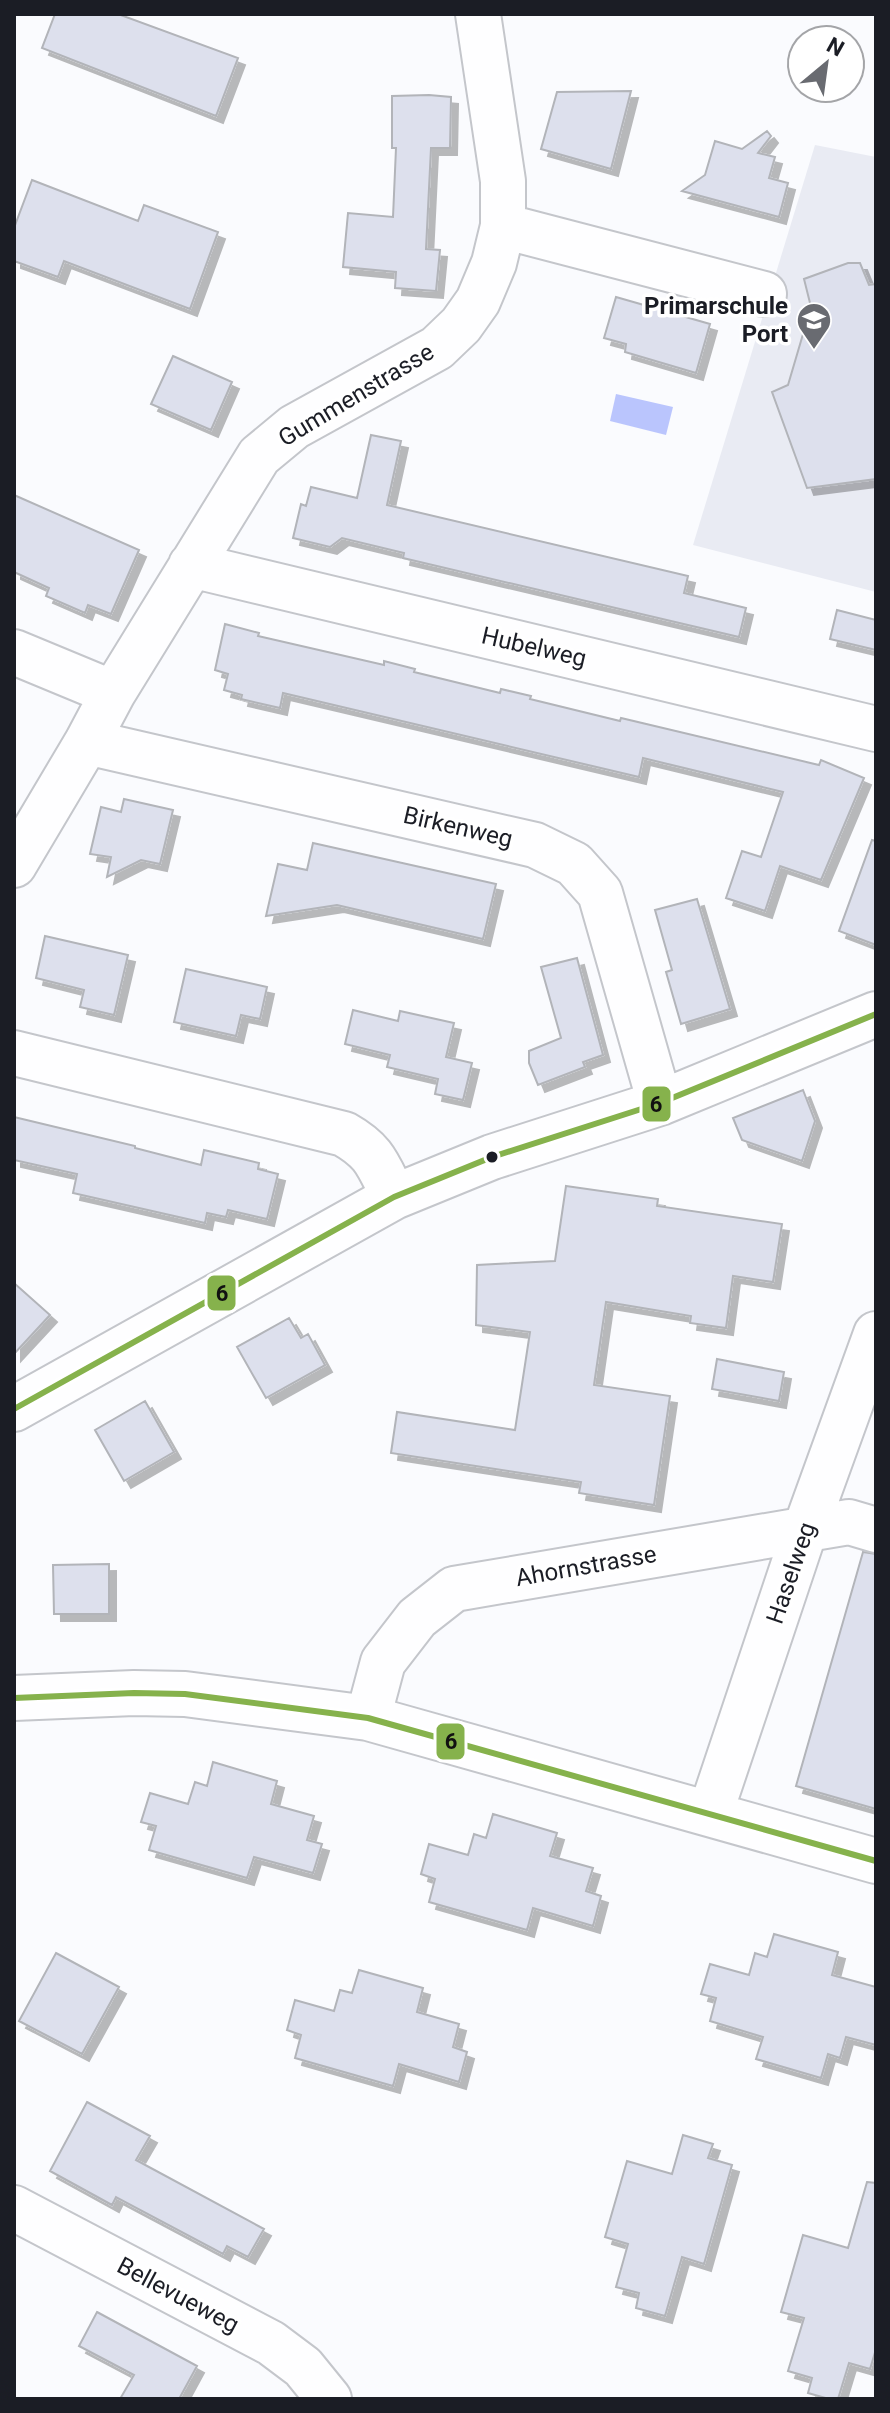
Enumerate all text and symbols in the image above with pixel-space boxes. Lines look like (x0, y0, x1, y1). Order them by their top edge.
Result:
north arrow (786, 24, 866, 104)
text: N (823, 32, 848, 62)
place label: Primarschule Port (644, 292, 788, 348)
school or university icon: Primarschule Port (795, 301, 833, 351)
street label: Gummenstrasse (273, 338, 439, 452)
street label: Hubelweg (479, 621, 589, 673)
street label: Birkenweg (401, 801, 515, 853)
line badge: 6 (641, 1085, 672, 1123)
text: 6 (650, 1092, 662, 1117)
unlabelled marker (484, 1149, 500, 1165)
line badge: 6 (206, 1274, 237, 1312)
text: 6 (216, 1281, 228, 1306)
street label: Haselweg (761, 1519, 821, 1627)
street label: Ahornstrasse (513, 1540, 659, 1592)
line badge: 6 (435, 1722, 466, 1761)
text: 6 (445, 1729, 457, 1754)
street label: Bellevueweg (112, 2251, 244, 2339)

